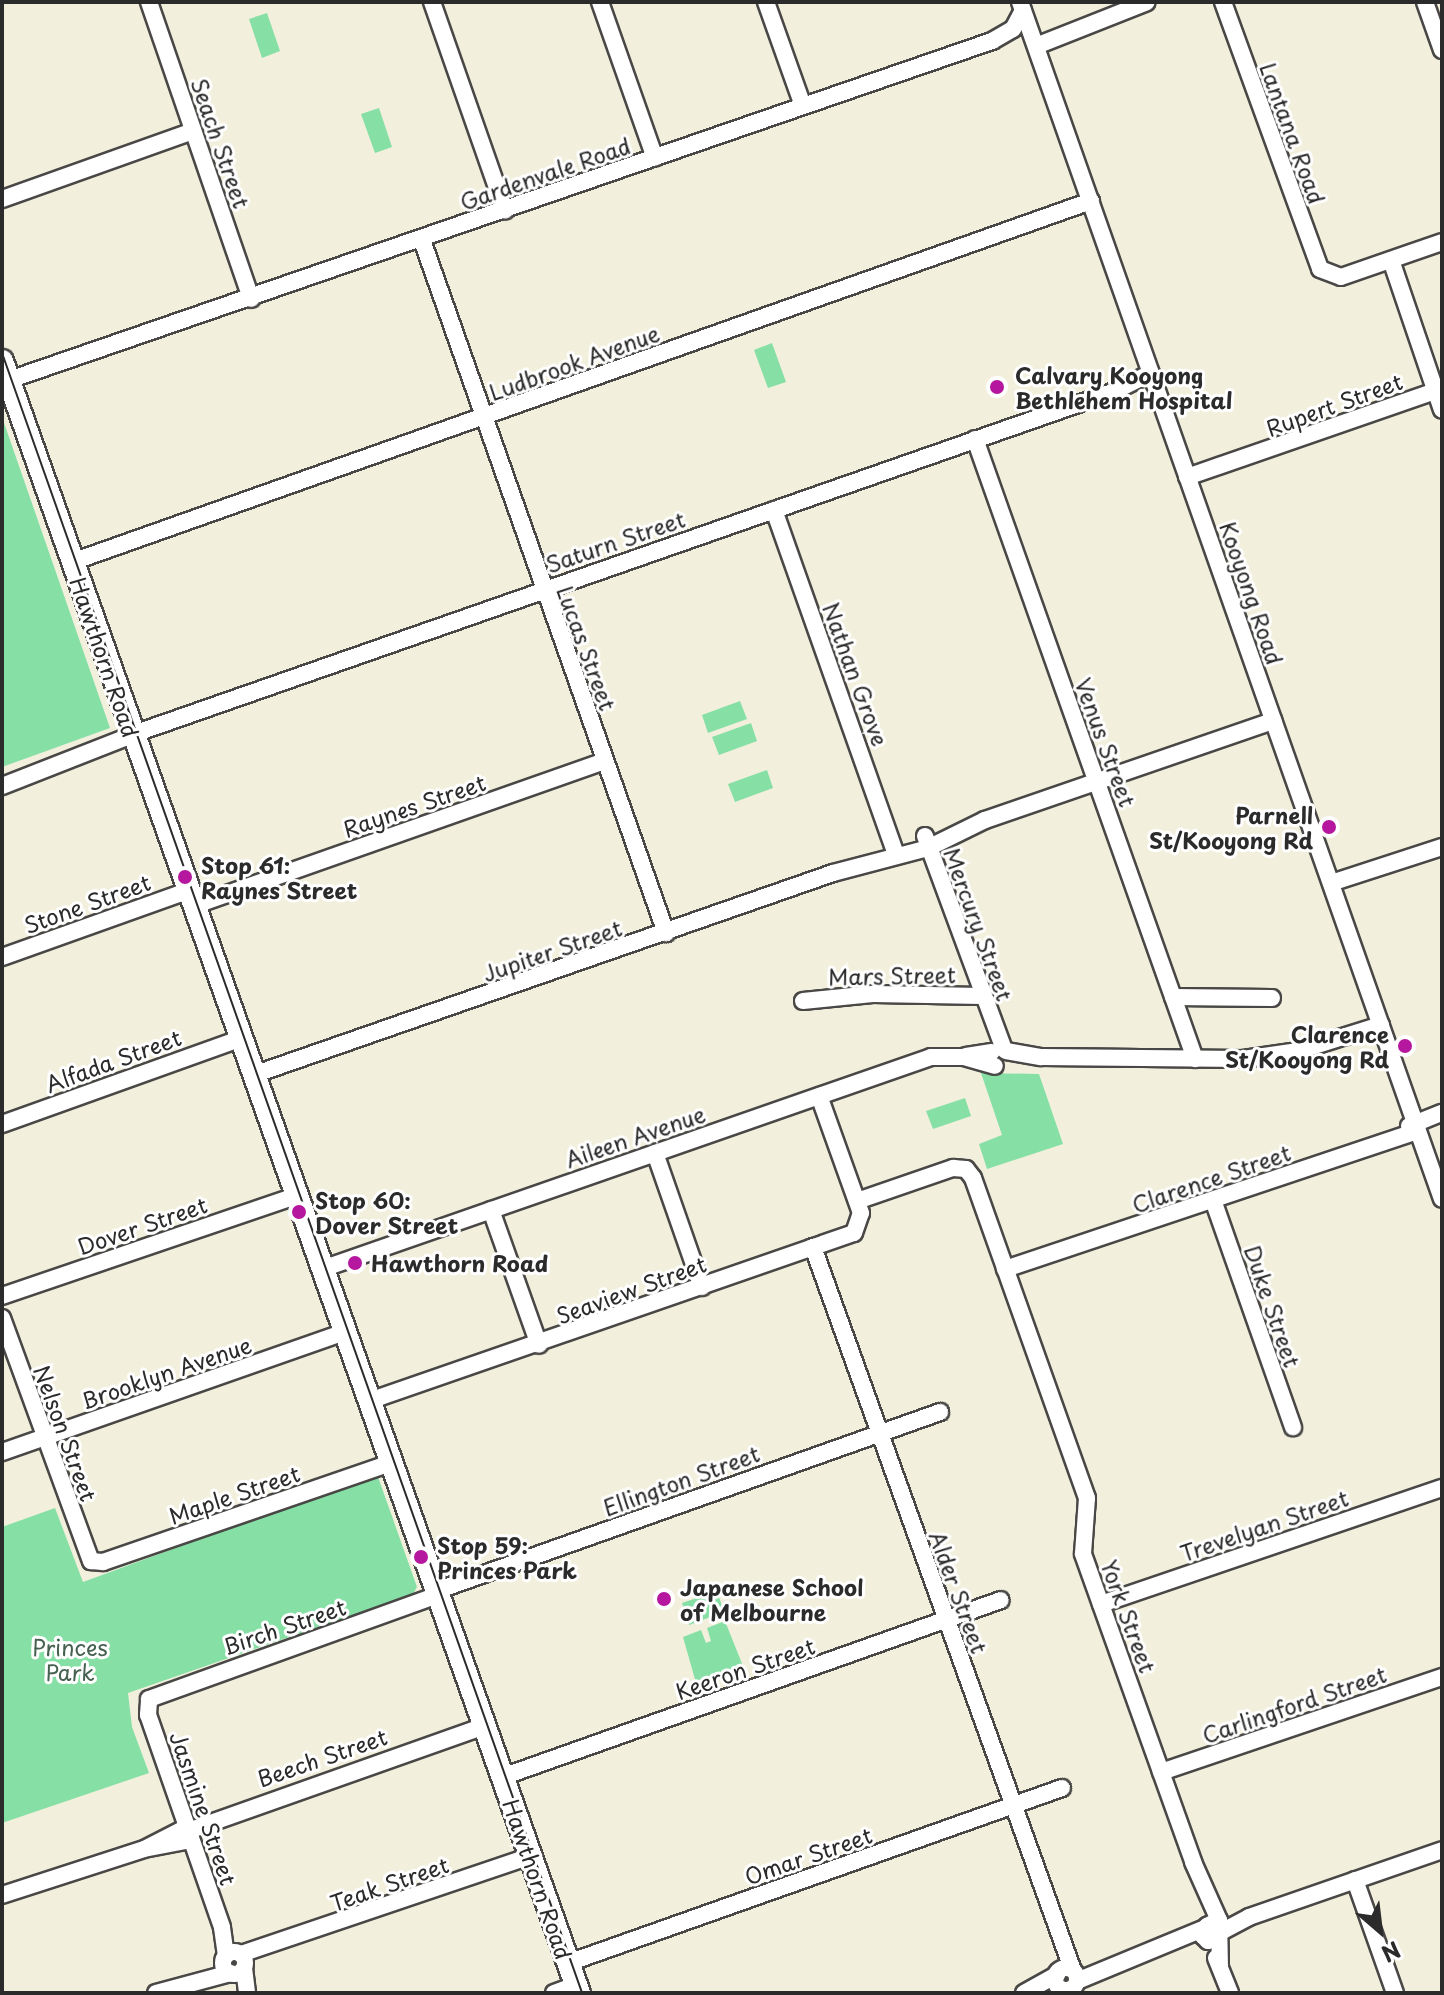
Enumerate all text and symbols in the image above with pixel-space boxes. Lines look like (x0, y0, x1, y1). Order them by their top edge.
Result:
street label: Lantana Road (1255, 59, 1331, 207)
street label: Seach Street (186, 74, 256, 212)
street label: Gardenvale Road (455, 131, 635, 215)
street label: Ludbrook Avenue (485, 319, 663, 405)
place label: Calvary Kooyong Bethlehem Hospital (1015, 361, 1233, 412)
street label: Rupert Street (1261, 367, 1407, 441)
marker: Calvary Kooyong Bethlehem Hospital (986, 376, 1008, 398)
street label: Saturn Street (542, 505, 688, 577)
street label: Kooyong Road (1215, 518, 1289, 668)
street label: Hawthorn Road (65, 574, 145, 740)
street label: Lucas Street (552, 581, 622, 715)
street label: Nathan Grove (818, 598, 894, 750)
street label: Venus Street (1071, 675, 1141, 809)
street label: Raynes Street (339, 768, 489, 842)
place label: Parnell St/Kooyong Rd (1150, 801, 1313, 852)
marker: Parnell St/Kooyong Rd (1320, 818, 1338, 836)
street label: Mercury Street (939, 843, 1019, 1005)
place label: Stop 61: Raynes Street (201, 851, 358, 902)
street label: Stone Street (20, 868, 154, 938)
marker: Stop 61: Raynes Street (176, 868, 194, 886)
street label: Jupiter Street (478, 913, 626, 987)
street label: Mars Street (829, 961, 955, 989)
place label: Clarence St/Kooyong Rd (1226, 1020, 1389, 1072)
street label: Alfada Street (41, 1023, 185, 1097)
marker: Clarence St/Kooyong Rd (1396, 1037, 1414, 1055)
street label: Aileen Avenue (561, 1099, 709, 1173)
street label: Clarence Street (1128, 1138, 1294, 1218)
place label: Stop 60: Dover Street (315, 1186, 458, 1238)
street label: Dover Street (74, 1191, 210, 1259)
marker: Stop 60: Dover Street (290, 1203, 308, 1221)
street label: Duke Street (1240, 1241, 1306, 1371)
place label: Hawthorn Road (371, 1250, 548, 1276)
street label: Seaview Street (553, 1250, 709, 1328)
marker: Hawthorn Road (346, 1254, 364, 1272)
street label: Brooklyn Avenue (77, 1330, 255, 1414)
street label: Nelson Street (29, 1361, 103, 1505)
street label: Ellington Street (599, 1439, 763, 1521)
street label: Maple Street (165, 1459, 303, 1529)
street label: Trevelyan Street (1177, 1484, 1351, 1566)
street label: Alder Street (925, 1527, 993, 1657)
place label: Stop 59: Princes Park (437, 1531, 578, 1582)
marker: Stop 59: Princes Park (412, 1548, 430, 1566)
street label: York Street (1096, 1556, 1162, 1676)
place label: Japanese School of Melbourne (680, 1573, 865, 1624)
marker: Japanese School of Melbourne (655, 1590, 673, 1608)
street label: Birch Street (219, 1593, 349, 1659)
street label: Keeron Street (672, 1632, 818, 1704)
park label: Princes Park (32, 1633, 108, 1684)
street label: Carlingford Street (1198, 1660, 1390, 1748)
street label: Beech Street (254, 1723, 390, 1791)
street label: Jasmine Street (165, 1727, 243, 1889)
street label: Hawthorn Road (498, 1796, 578, 1962)
street label: Omar Street (741, 1821, 875, 1889)
street label: Teak Street (326, 1850, 452, 1916)
north arrow (1340, 1891, 1420, 1971)
text: N (1376, 1934, 1407, 1971)

